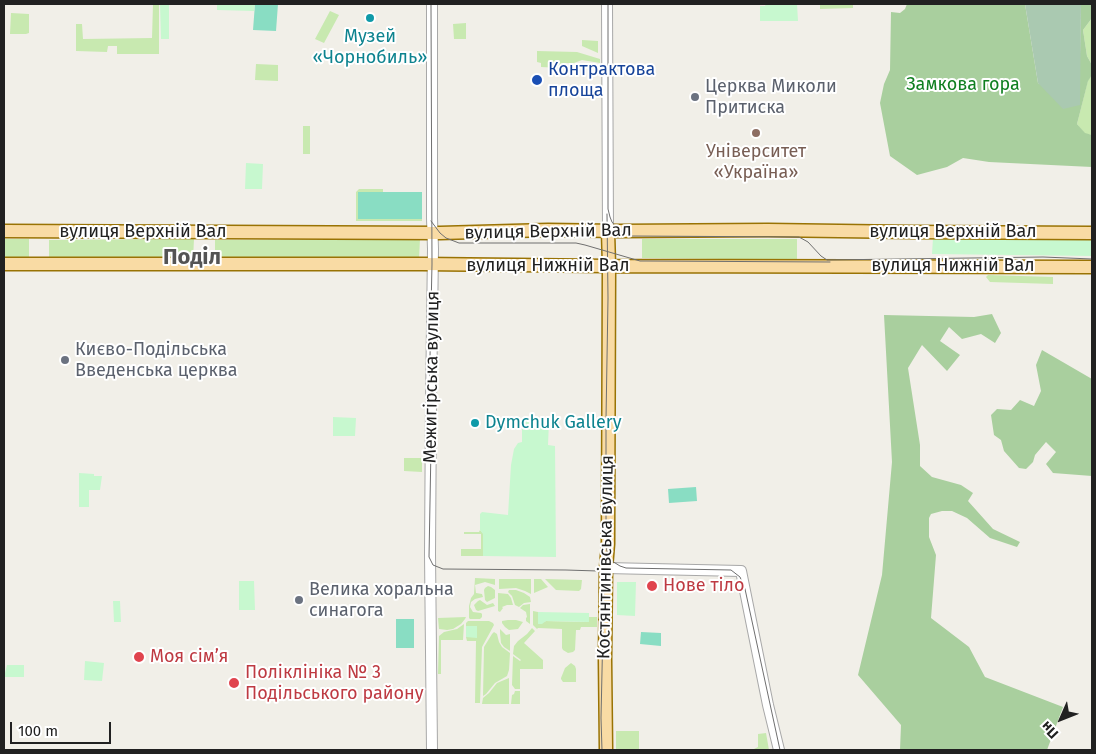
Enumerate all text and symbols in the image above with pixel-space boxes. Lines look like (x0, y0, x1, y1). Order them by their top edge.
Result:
marker: Музей «Чорнобиль» (364, 12, 376, 24)
place label: Музей «Чорнобиль» (313, 26, 427, 68)
place label: Контрактова площа (548, 59, 655, 102)
marker: Контрактова площа (530, 73, 544, 87)
park label: Замкова гора (906, 74, 1020, 96)
place label: Церква Миколи Притиска (705, 76, 837, 118)
marker: Церква Миколи Притиска (689, 91, 701, 103)
marker: Університет «Україна» (750, 127, 762, 139)
place label: Університет «Україна» (706, 141, 806, 183)
street label: вулиця Верхній Вал (464, 220, 632, 244)
street label: вулиця Верхній Вал (59, 221, 227, 243)
street label: вулиця Верхній Вал (869, 221, 1037, 243)
district label: Поділ (163, 245, 221, 271)
street label: вулиця Нижній Вал (466, 255, 630, 277)
street label: вулиця Нижній Вал (871, 255, 1035, 277)
street label: Межигірська вулиця (420, 291, 444, 463)
place label: Києво-Подільська Введенська церква (75, 339, 238, 382)
marker: Києво-Подільська Введенська церква (59, 354, 71, 366)
place label: Dymchuk Gallery (485, 412, 622, 434)
marker: Dymchuk Gallery (469, 417, 481, 429)
street label: Костянтинівська вулиця (593, 455, 619, 659)
place label: Нове тіло (663, 575, 744, 597)
place label: Велика хоральна синагога (309, 579, 454, 622)
marker: Нове тіло (645, 579, 659, 593)
marker: Велика хоральна синагога (293, 594, 305, 606)
place label: Моя сім’я (150, 646, 228, 668)
marker: Моя сім’я (132, 650, 146, 664)
place label: Поліклініка № 3 Подільського району (245, 662, 424, 704)
marker: Поліклініка № 3 Подільського району (227, 676, 241, 690)
north arrow (1036, 694, 1086, 744)
scale bar (12, 712, 114, 744)
text: Пн (1038, 718, 1062, 742)
text: 100 m (18, 722, 58, 740)

